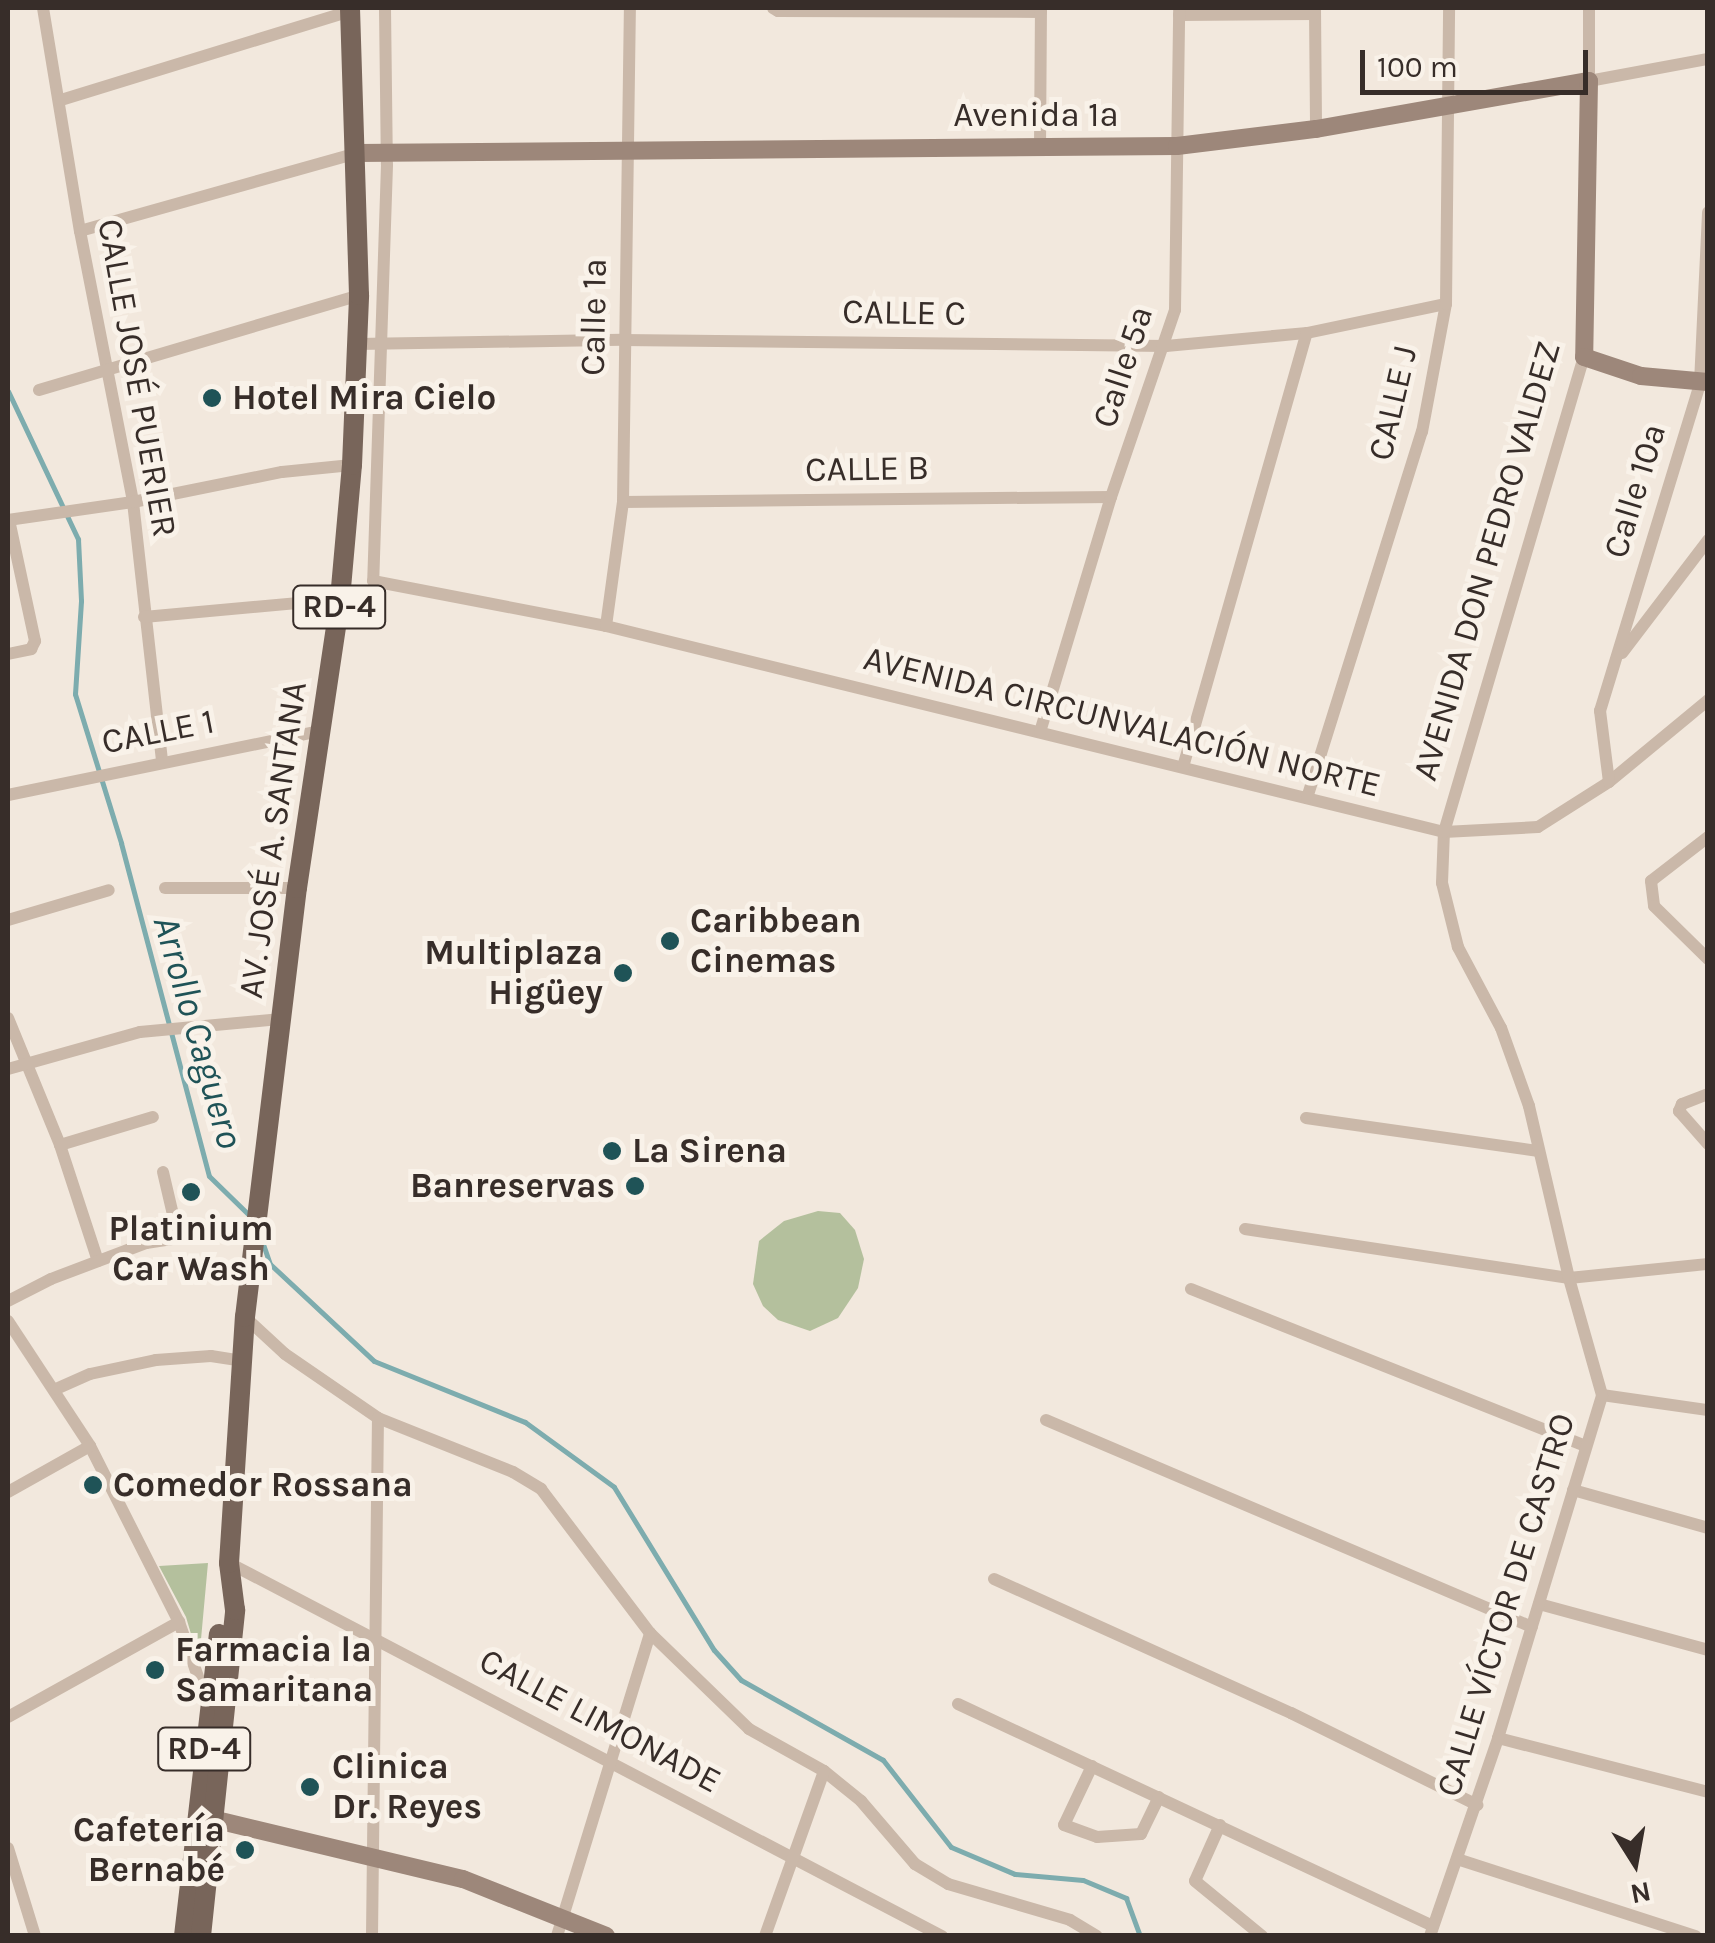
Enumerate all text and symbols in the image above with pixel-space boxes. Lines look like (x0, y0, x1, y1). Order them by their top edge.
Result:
scale bar (1365, 30, 1592, 92)
text: 100 m (1377, 49, 1458, 85)
street label: Avenida 1ª (953, 94, 1119, 136)
street label: CALLE JOSÉ PUERIER (88, 216, 186, 540)
street label: Calle 1ª (572, 258, 616, 376)
street label: CALLE C (842, 291, 966, 335)
street label: Calle 5ª (1084, 301, 1162, 433)
street label: AVENIDA DON PEDRO VALDEZ (1404, 337, 1570, 785)
street label: CALLE J (1359, 342, 1427, 464)
place label: Hotel Mira Cielo (232, 377, 496, 419)
marker: Hotel Mira Cielo (201, 387, 223, 409)
street label: Calle 10ª (1595, 419, 1675, 563)
street label: CALLE B (805, 447, 929, 491)
road number: RD-4 (292, 580, 386, 634)
street label: AVENIDA CIRCUNVALACIÓN NORTE (859, 637, 1385, 807)
street label: AV. JOSÉ A. SANTANA (230, 679, 316, 1001)
street label: CALLE 1 (98, 701, 218, 763)
place label: Caribbean Cinemas (690, 900, 862, 982)
water label: Arrollo Caguero (143, 910, 253, 1154)
marker: Caribbean Cinemas (659, 930, 681, 952)
place label: Multiplaza Higüey (424, 932, 603, 1014)
marker: Multiplaza Higüey (612, 962, 634, 984)
place label: La Sirena (632, 1130, 787, 1172)
marker: La Sirena (601, 1140, 623, 1162)
place label: Banreservas (410, 1165, 615, 1207)
marker: Banreservas (624, 1175, 646, 1197)
marker: Platinium Car Wash (180, 1181, 202, 1203)
place label: Platinium Car Wash (108, 1208, 274, 1290)
street label: CALLE VÍCTOR DE CASTRO (1428, 1408, 1584, 1802)
place label: Comedor Rossana (113, 1464, 413, 1506)
marker: Comedor Rossana (82, 1474, 104, 1496)
place label: Farmacia la Samaritana (175, 1629, 373, 1711)
street label: CALLE LIMONADE (472, 1640, 728, 1802)
marker: Farmacia la Samaritana (144, 1659, 166, 1681)
road number: RD-4 (156, 1722, 252, 1776)
place label: Clinica Dr. Reyes (332, 1746, 482, 1828)
marker: Clinica Dr. Reyes (297, 1774, 323, 1800)
place label: Cafetería Bernabé (73, 1809, 225, 1891)
north arrow (1585, 1813, 1685, 1913)
marker: Cafetería Bernabé (234, 1839, 256, 1861)
text: N (1628, 1875, 1654, 1911)

